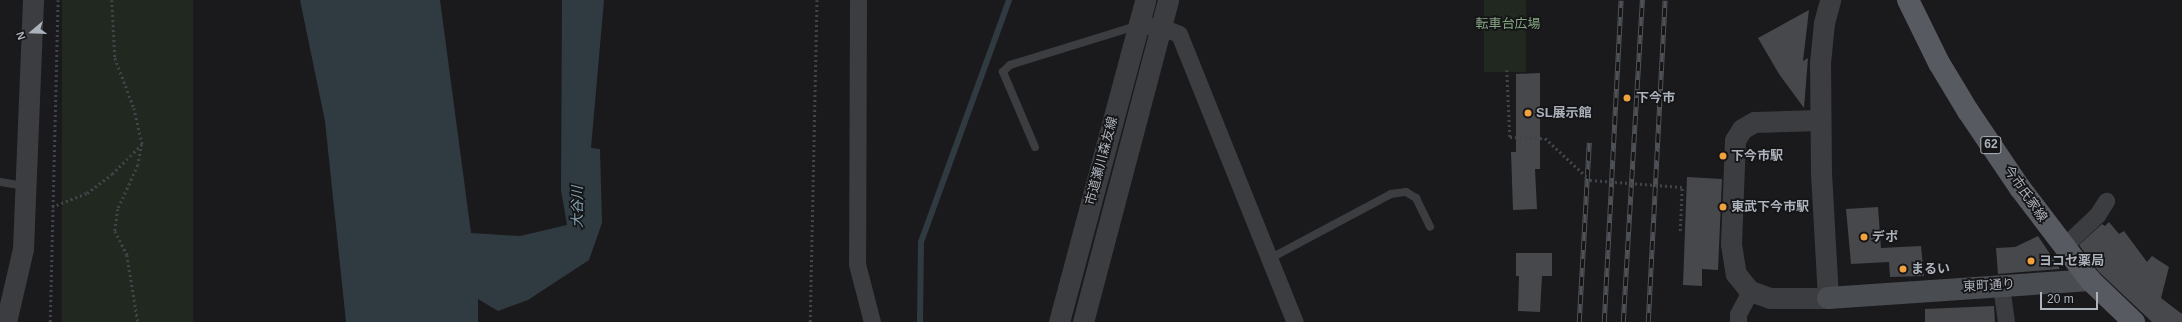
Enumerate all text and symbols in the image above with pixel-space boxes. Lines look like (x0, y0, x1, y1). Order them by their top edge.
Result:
north arrow (12, 12, 52, 52)
park label: 転車台広場 (1476, 16, 1540, 32)
text: N (14, 30, 28, 42)
place label: 下今市 (1636, 90, 1675, 106)
marker: 下今市 (1621, 92, 1633, 104)
place label: SL展示館 (1536, 105, 1592, 121)
marker: SL展示館 (1523, 108, 1533, 118)
street label: 市道瀬川森友線 (1083, 115, 1121, 207)
road number: 62 (1980, 135, 2002, 155)
place label: 下今市駅 (1731, 148, 1783, 164)
marker: 下今市駅 (1718, 151, 1728, 161)
street label: 今市氏家線 (2000, 163, 2050, 225)
water label: 大谷川 (569, 186, 585, 228)
place label: 東武下今市駅 (1731, 199, 1809, 215)
marker: 東武下今市駅 (1718, 202, 1728, 212)
place label: デポ (1872, 229, 1898, 245)
marker: デポ (1859, 232, 1869, 242)
place label: ヨコセ薬局 (2039, 253, 2104, 269)
marker: ヨコセ薬局 (2026, 256, 2036, 266)
place label: まるい (1911, 261, 1950, 277)
marker: まるい (1898, 264, 1908, 274)
street label: 東町通り (1963, 277, 2015, 295)
scale bar (2042, 284, 2100, 310)
text: 20 m (2047, 292, 2074, 306)

